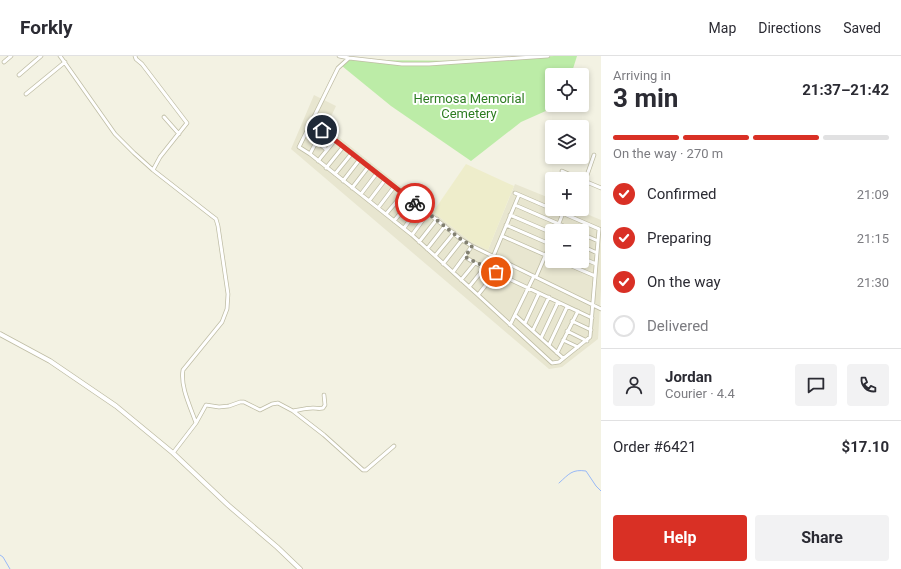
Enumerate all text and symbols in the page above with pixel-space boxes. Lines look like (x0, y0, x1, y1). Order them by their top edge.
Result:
text: Forkly (20, 16, 73, 39)
text: Map (709, 20, 736, 36)
text: Directions (758, 20, 821, 36)
text: Saved (843, 20, 881, 36)
map controls (545, 68, 589, 268)
button: locate (545, 68, 589, 112)
text: Arriving in (613, 68, 671, 83)
text: 21:37–21:42 (802, 81, 889, 99)
text: 3 min (613, 83, 678, 113)
park label: Hermosa Memorial Cemetery (413, 91, 525, 121)
pin (305, 113, 339, 147)
icon: home (311, 119, 333, 141)
button: layers (545, 120, 589, 164)
text: On the way · 270 m (613, 146, 723, 161)
button: + (545, 172, 589, 216)
courier (395, 183, 435, 223)
icon: check (613, 183, 635, 205)
text: Confirmed (647, 185, 717, 203)
text: 21:09 (857, 187, 889, 202)
icon: bike (404, 192, 426, 214)
button: − (545, 224, 589, 268)
icon: check (613, 227, 635, 249)
text: Preparing (647, 229, 711, 247)
text: 21:15 (857, 231, 889, 246)
pin (479, 255, 513, 289)
icon: bag (485, 261, 507, 283)
icon: check (613, 271, 635, 293)
text: On the way (647, 273, 721, 291)
text: 21:30 (857, 275, 889, 290)
text: Delivered (647, 317, 709, 335)
button: person (613, 364, 655, 406)
button: chat (795, 364, 837, 406)
button: phone (847, 364, 889, 406)
text: Jordan (665, 368, 712, 386)
text: Courier · 4.4 (665, 386, 735, 401)
text: Order #6421 (613, 438, 696, 456)
text: $17.10 (842, 438, 889, 456)
button: Help (613, 515, 747, 561)
button: Share (755, 515, 889, 561)

